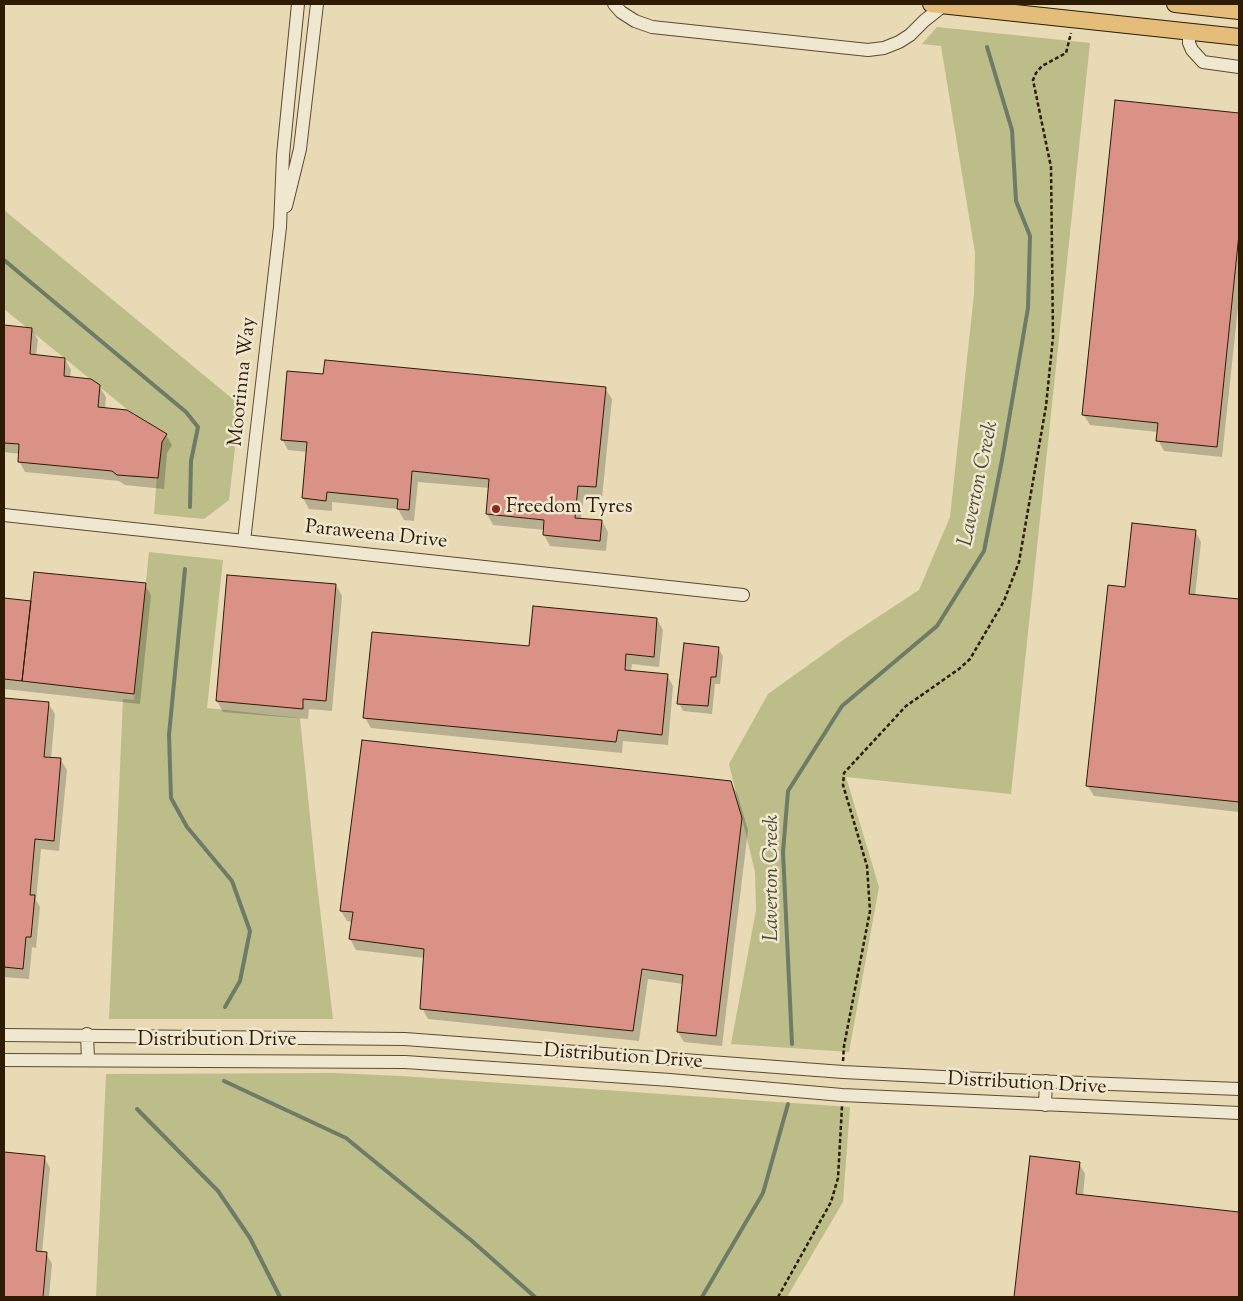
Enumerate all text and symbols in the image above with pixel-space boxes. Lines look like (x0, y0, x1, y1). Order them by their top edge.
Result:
street label: Moorinna Way (225, 316, 263, 448)
water label: Laverton Creek (954, 419, 1006, 549)
place label: Freedom Tyres (506, 497, 633, 521)
marker: Freedom Tyres (490, 503, 502, 515)
street label: Paraweena Drive (304, 517, 448, 555)
water label: Laverton Creek (760, 814, 786, 942)
street label: Distribution Drive (137, 1030, 297, 1054)
street label: Distribution Drive (543, 1040, 703, 1076)
street label: Distribution Drive (947, 1069, 1107, 1101)

